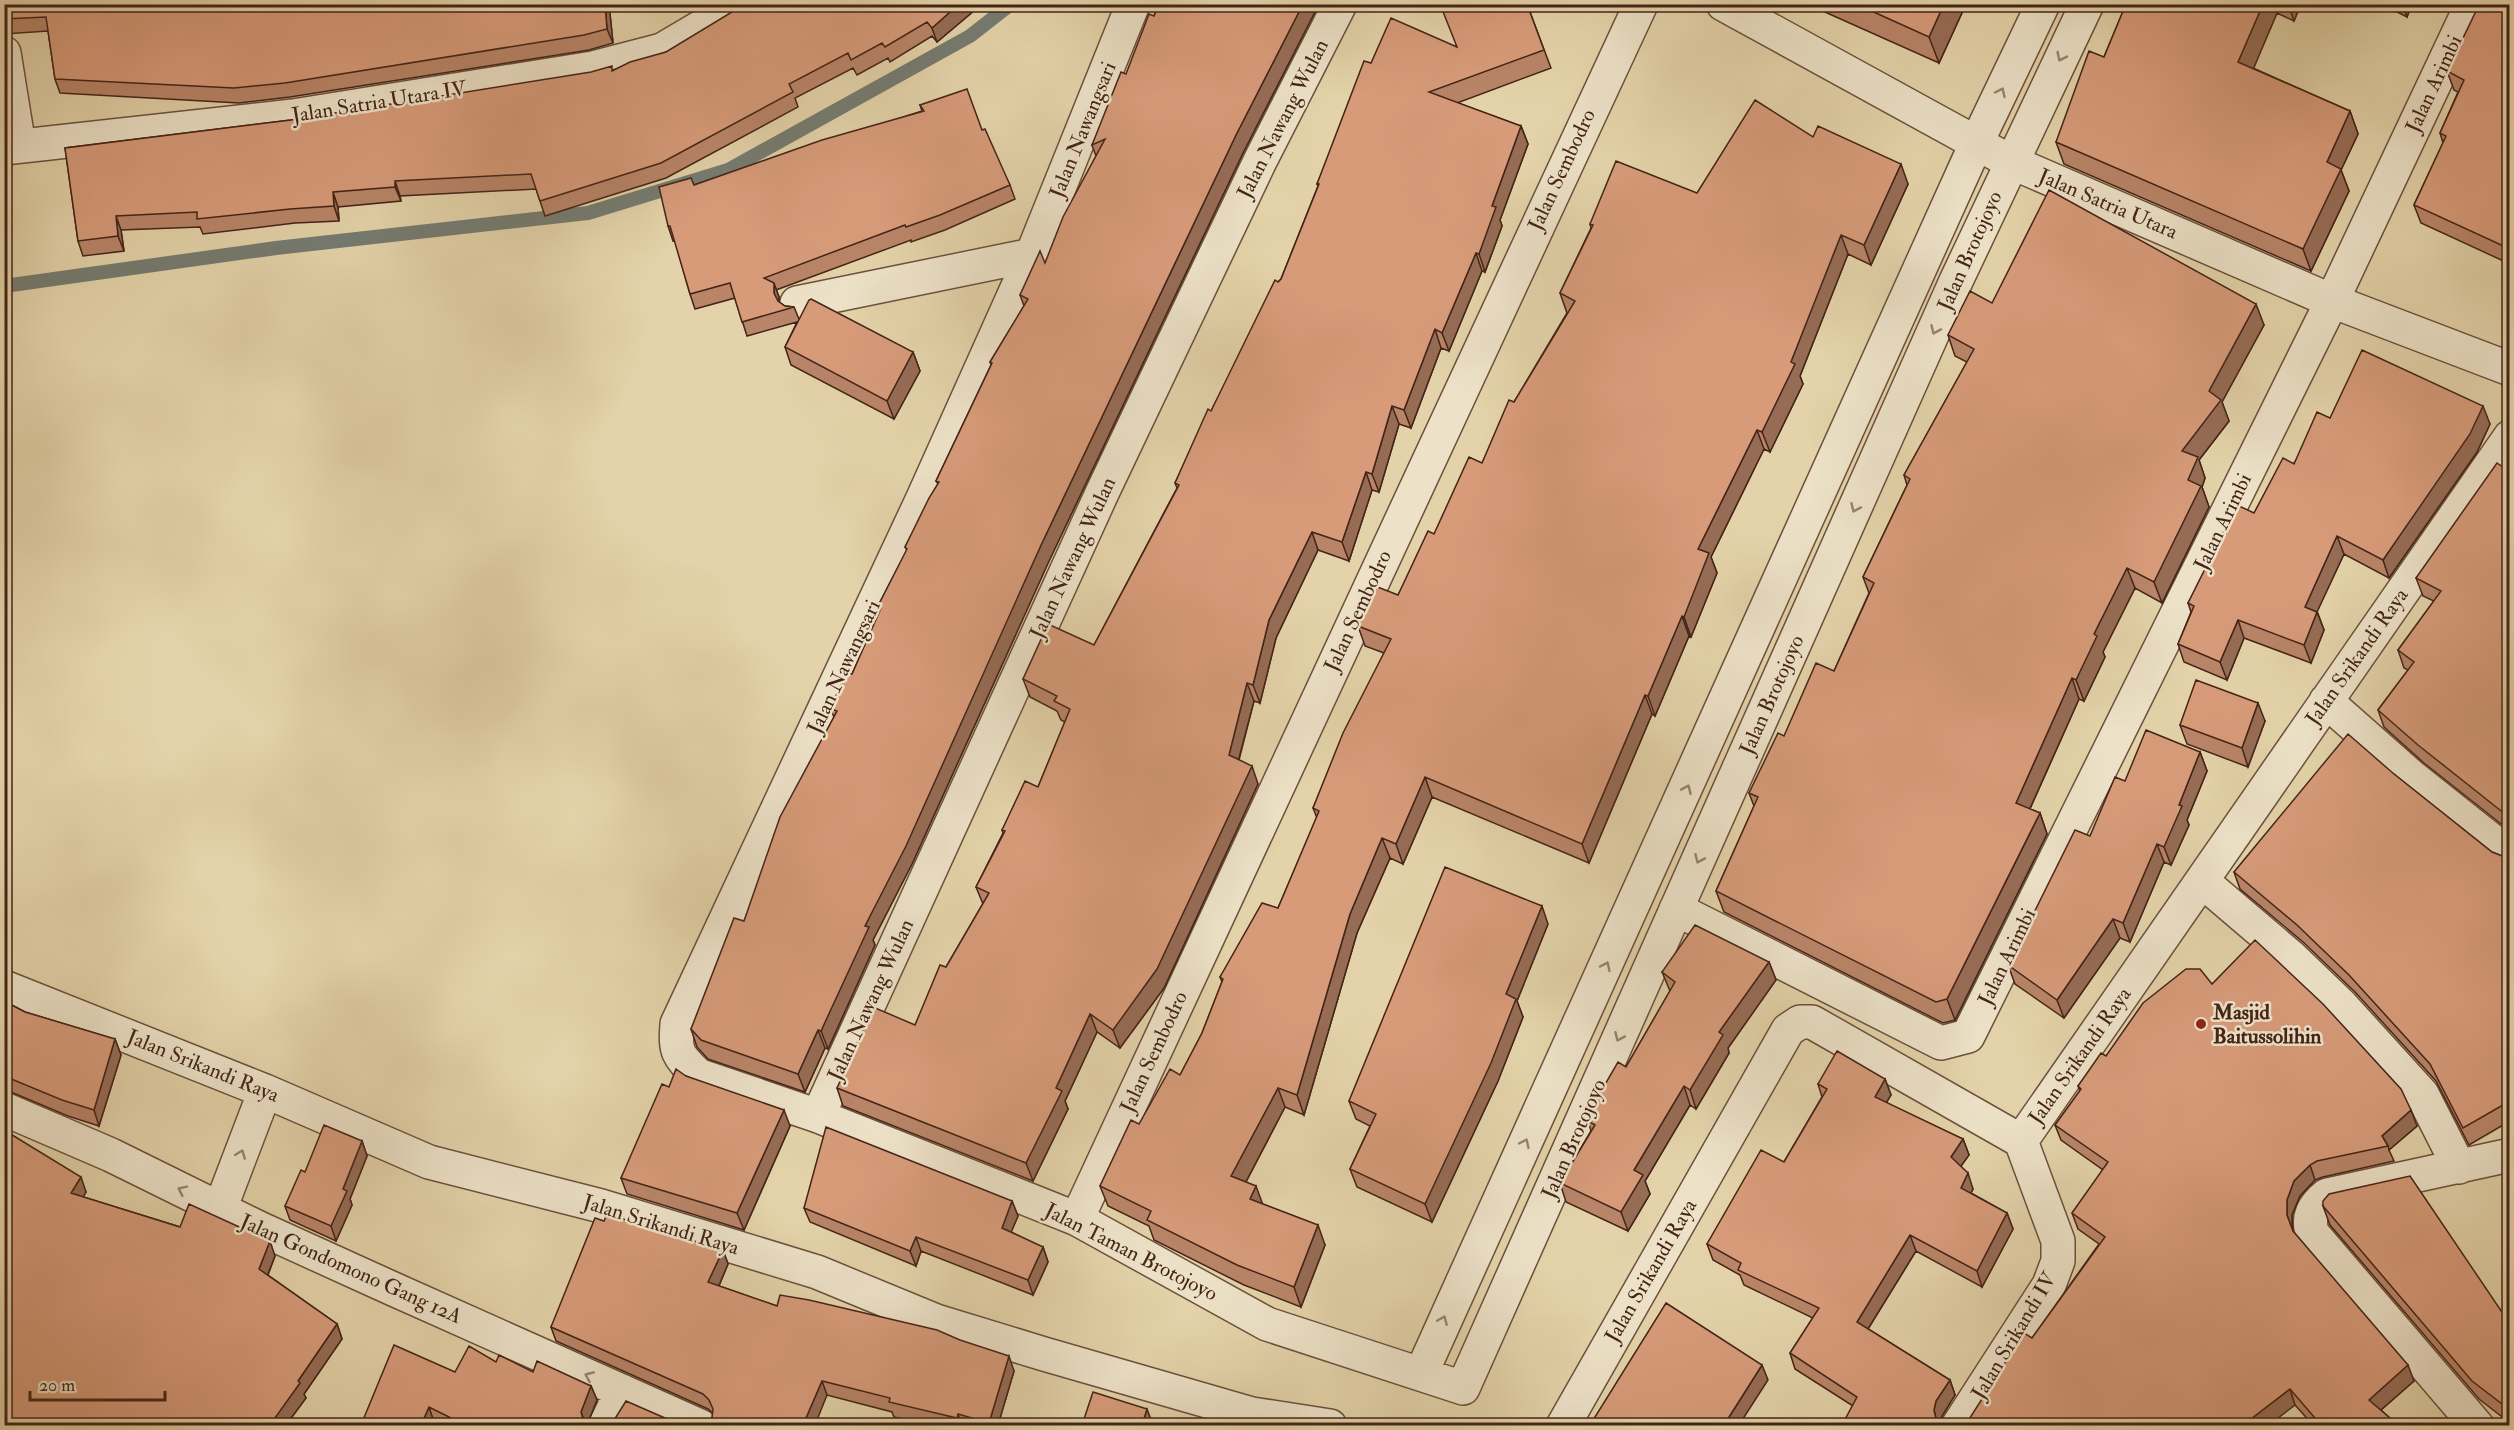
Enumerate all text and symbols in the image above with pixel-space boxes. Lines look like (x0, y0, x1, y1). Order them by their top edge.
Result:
street label: Jalan Arimbi (2399, 30, 2469, 138)
street label: Jalan Nawang Wulan (1231, 35, 1335, 204)
one-way arrow (2057, 51, 2069, 62)
street label: Jalan Nawangsari (1043, 58, 1123, 203)
street label: Jalan Satria Utara IV (289, 75, 469, 129)
one-way arrow (1994, 87, 2006, 98)
street label: Jalan Sembodro (1522, 105, 1602, 236)
street label: Jalan Satria Utara (2033, 162, 2182, 246)
street label: Jalan Brotojoyo (1931, 187, 2008, 316)
one-way arrow (1930, 324, 1942, 335)
street label: Jalan Arimbi (2187, 469, 2258, 576)
street label: Jalan Nawang Wulan (1023, 473, 1122, 644)
one-way arrow (1850, 502, 1862, 513)
street label: Jalan Sembodro (1318, 546, 1398, 677)
street label: Jalan Srikandi Raya (2299, 583, 2415, 732)
street label: Jalan Nawangsari (801, 595, 887, 739)
street label: Jalan Brotojoyo (1733, 631, 1810, 760)
one-way arrow (1680, 784, 1692, 795)
one-way arrow (1694, 852, 1706, 863)
street label: Jalan Arimbi (1971, 904, 2042, 1011)
street label: Jalan Nawang Wulan (821, 915, 920, 1086)
one-way arrow (1599, 961, 1611, 972)
street label: Jalan Srikandi Raya (2022, 982, 2138, 1131)
street label: Jalan Sembodro (1114, 987, 1194, 1118)
place label: Masjid Baitussolihin (2212, 999, 2322, 1050)
marker: Masjid Baitussolihin (2194, 1017, 2208, 1031)
street label: Jalan Srikandi Raya (122, 1023, 283, 1109)
one-way arrow (1615, 1031, 1627, 1042)
street label: Jalan Brotojoyo (1535, 1075, 1612, 1204)
one-way arrow (1517, 1139, 1529, 1150)
one-way arrow (234, 1150, 246, 1161)
one-way arrow (178, 1186, 189, 1198)
street label: Jalan Srikandi Raya (579, 1188, 743, 1262)
street label: Jalan Srikandi Raya (1598, 1194, 1703, 1349)
street label: Jalan Taman Brotojoyo (1039, 1196, 1222, 1307)
street label: Jalan Gondomono Gang 12A (235, 1207, 466, 1330)
street label: Jalan Srikandi IV (1965, 1266, 2063, 1405)
one-way arrow (1436, 1316, 1448, 1327)
scale bar (30, 1364, 165, 1402)
one-way arrow (584, 1371, 595, 1383)
text: 20 m (39, 1374, 75, 1397)

